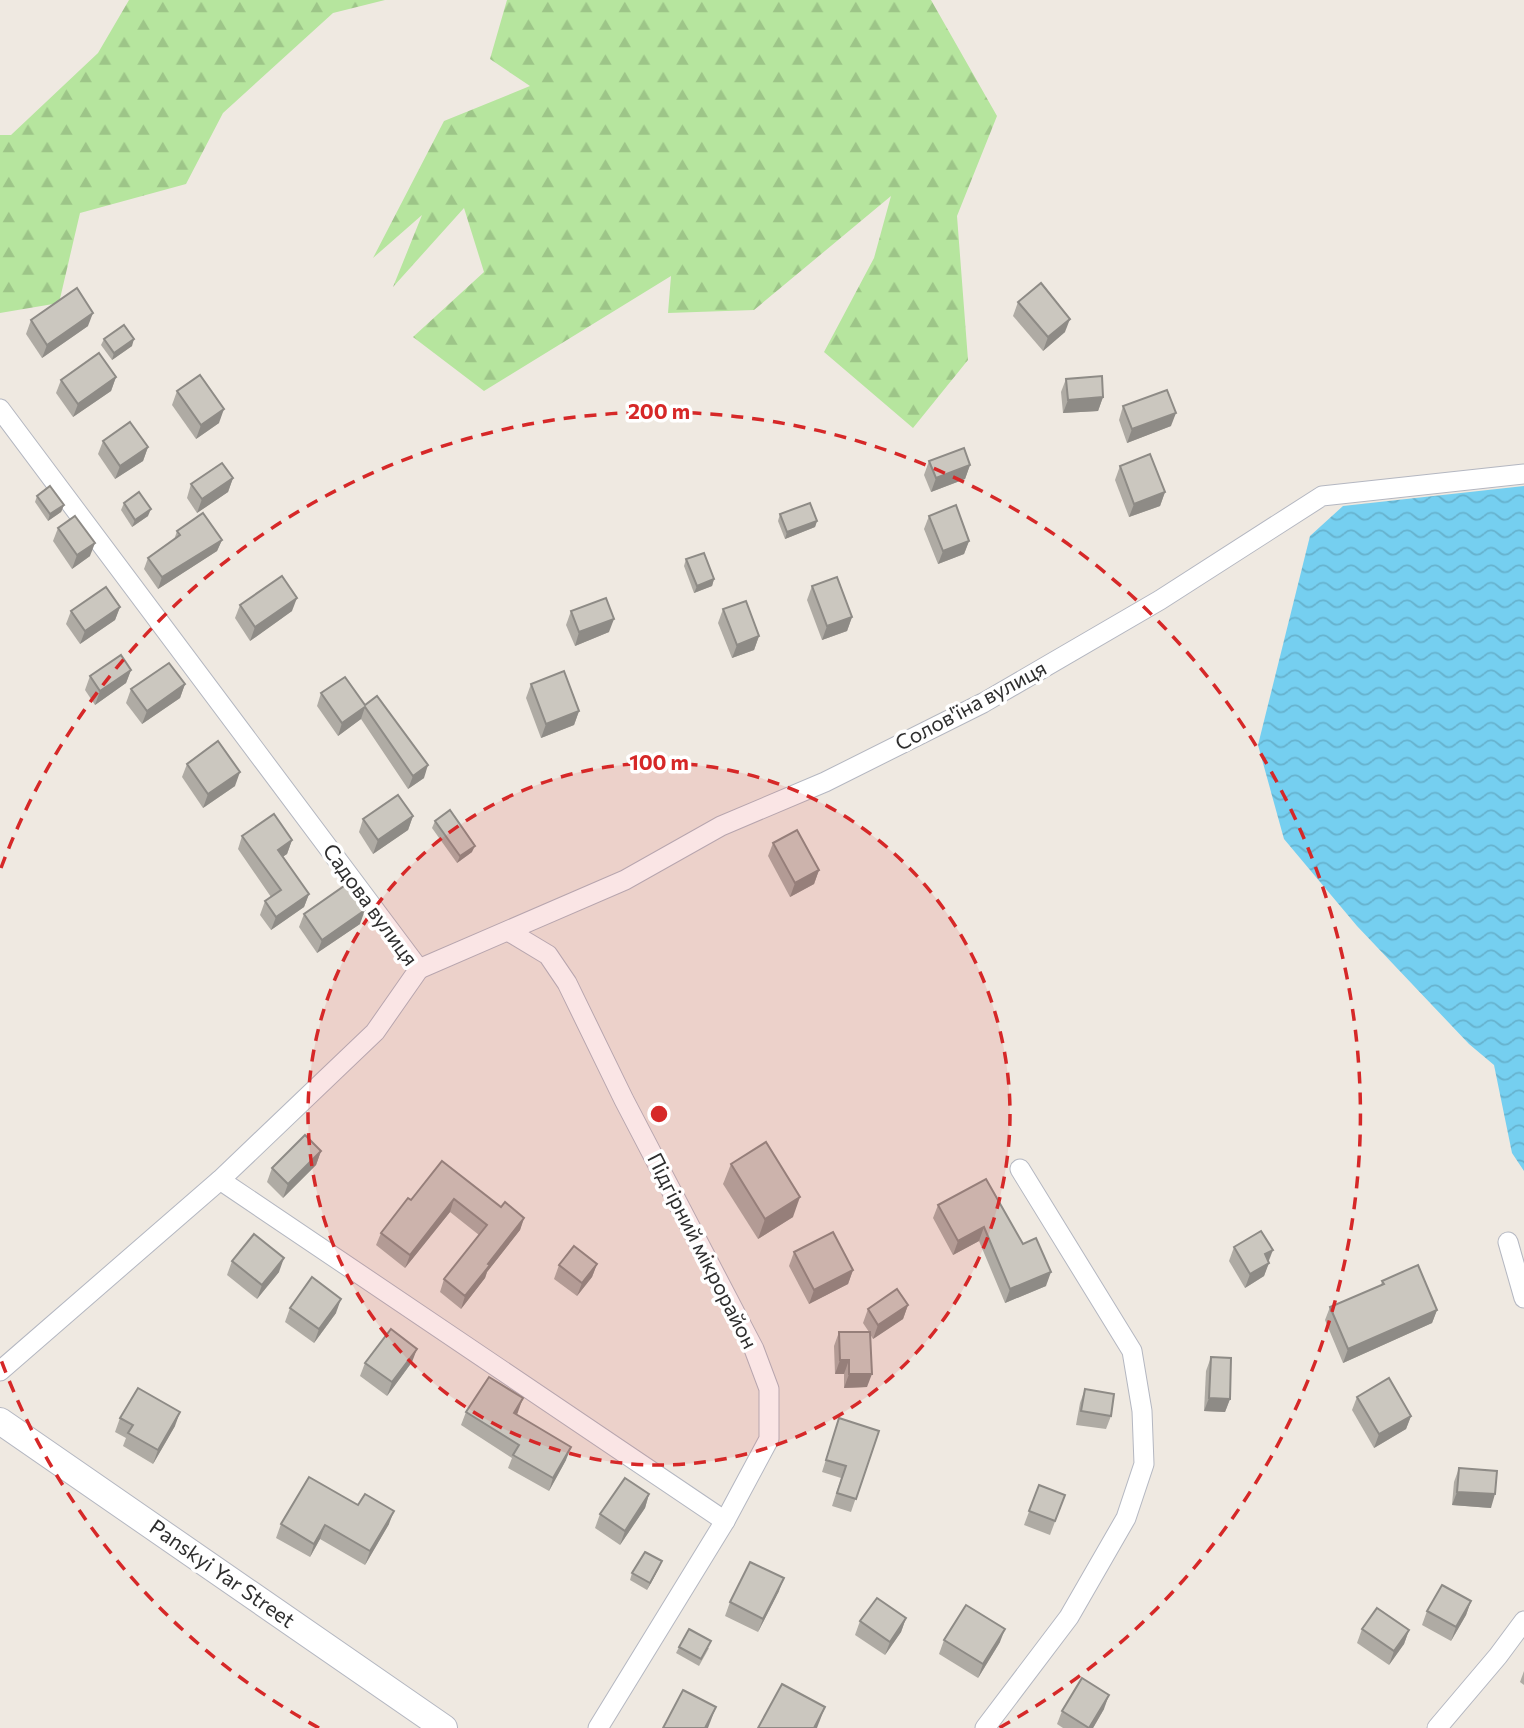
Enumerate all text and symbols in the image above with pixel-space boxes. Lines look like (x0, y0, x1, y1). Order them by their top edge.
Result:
text: 200 m (628, 398, 690, 423)
street label: Солов'їна вулиця (890, 654, 1050, 755)
text: 100 m (629, 749, 689, 774)
street label: Садова вулиця (319, 838, 424, 970)
centre of rings (647, 1102, 671, 1126)
street label: Підгірний мікрорайон (643, 1148, 764, 1352)
street label: Panskyi Yar Street (145, 1513, 300, 1632)

